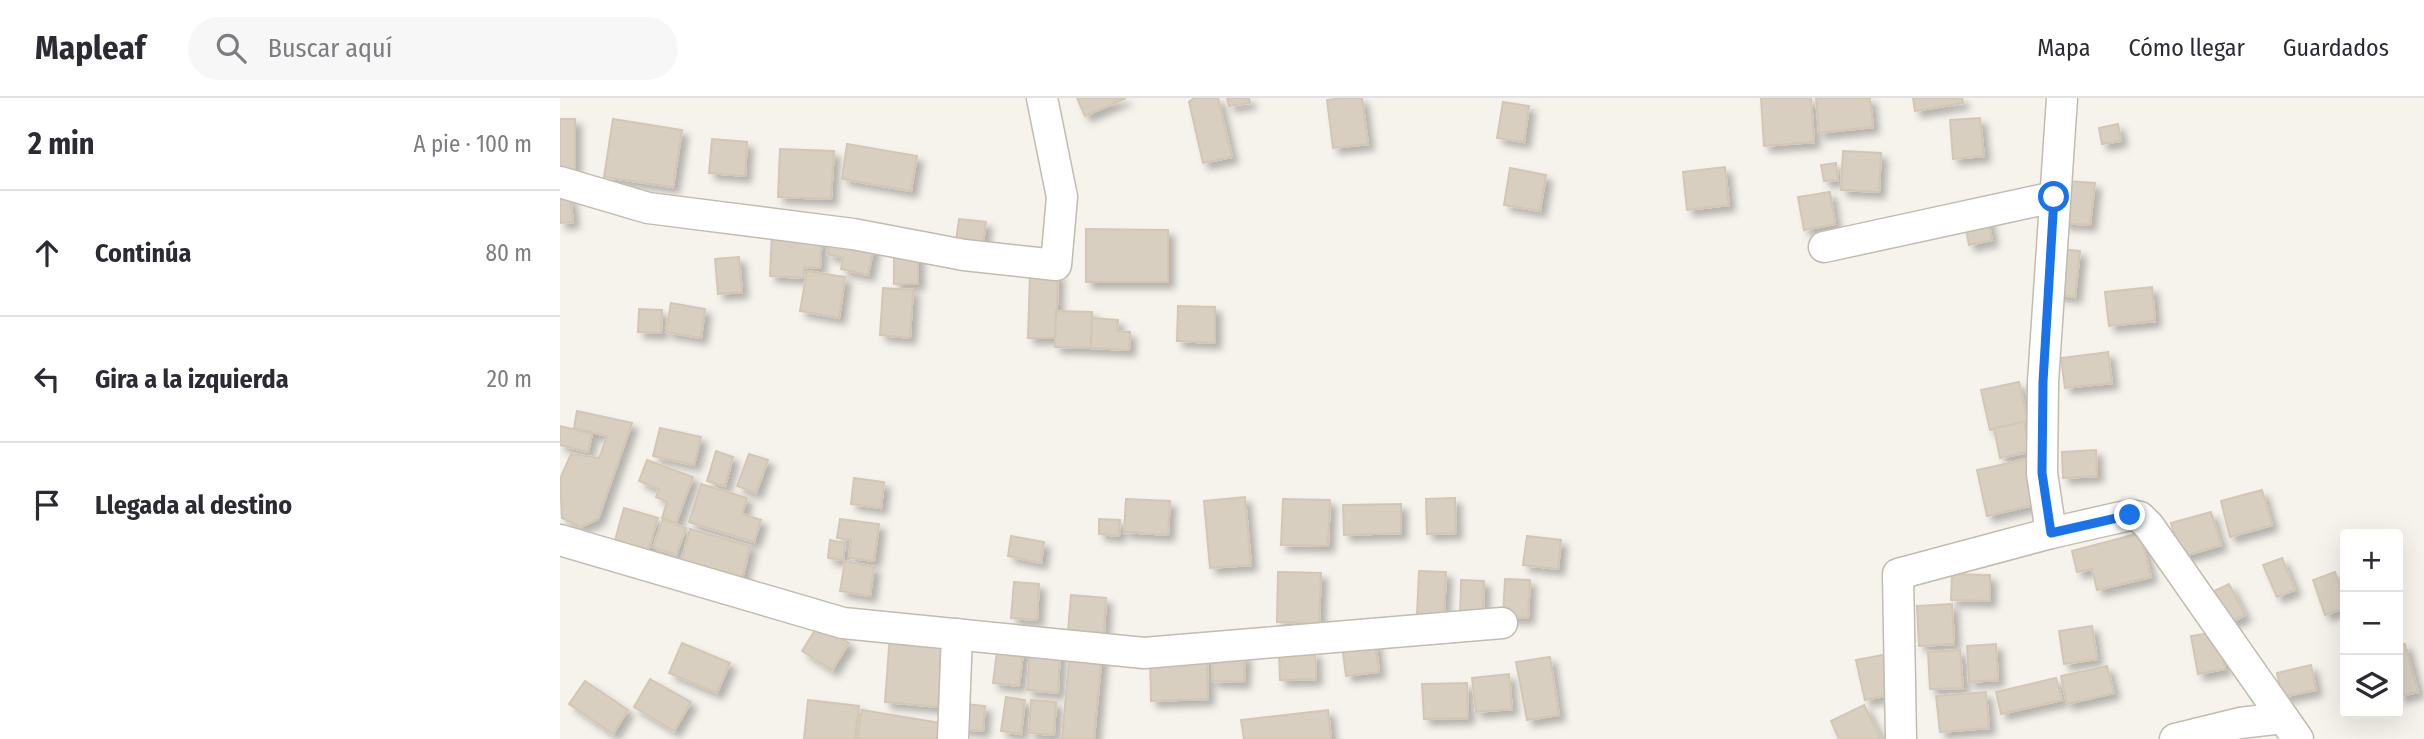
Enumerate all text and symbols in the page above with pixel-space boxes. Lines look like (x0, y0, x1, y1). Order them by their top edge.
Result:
search box (188, 17, 678, 80)
text: Mapleaf (35, 28, 146, 68)
icon: search (212, 29, 250, 67)
text: Buscar aquí (268, 33, 392, 64)
text: Mapa (2037, 34, 2090, 62)
text: Cómo llegar (2128, 34, 2245, 62)
text: Guardados (2283, 34, 2389, 62)
text: 2 min (28, 126, 95, 162)
text: A pie · 100 m (413, 130, 532, 158)
route start (2038, 181, 2069, 212)
icon: ahead (28, 234, 66, 272)
text: Continúa (95, 238, 192, 269)
text: 80 m (485, 239, 532, 267)
icon: left (28, 360, 66, 398)
text: Gira a la izquierda (95, 364, 289, 395)
text: 20 m (487, 365, 532, 393)
icon: arrive (28, 486, 66, 524)
text: Llegada al destino (95, 490, 292, 521)
route end (2114, 499, 2145, 530)
map controls (2340, 529, 2403, 718)
button: + (2340, 529, 2403, 592)
button: − (2340, 592, 2403, 655)
button: layers (2340, 655, 2403, 718)

